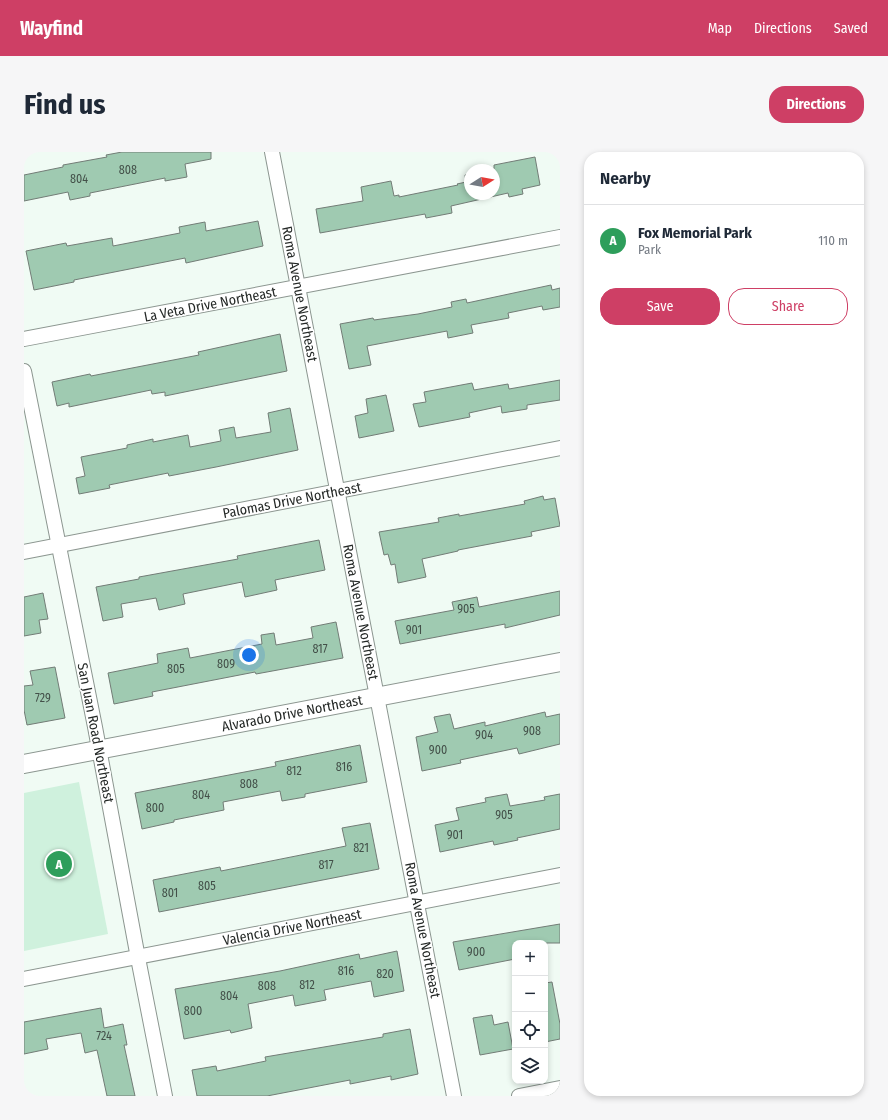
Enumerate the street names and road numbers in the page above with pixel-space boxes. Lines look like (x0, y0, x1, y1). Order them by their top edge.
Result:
street label: Roma Avenue Northeast (278, 225, 321, 364)
street label: La Veta Drive Northeast (143, 283, 278, 326)
street label: Palomas Drive Northeast (221, 479, 363, 522)
street label: Roma Avenue Northeast (339, 543, 382, 682)
street label: San Juan Road Northeast (74, 662, 118, 805)
street label: Alvarado Drive Northeast (220, 691, 364, 735)
street label: Roma Avenue Northeast (401, 861, 444, 1000)
street label: Valencia Drive Northeast (221, 906, 363, 949)

